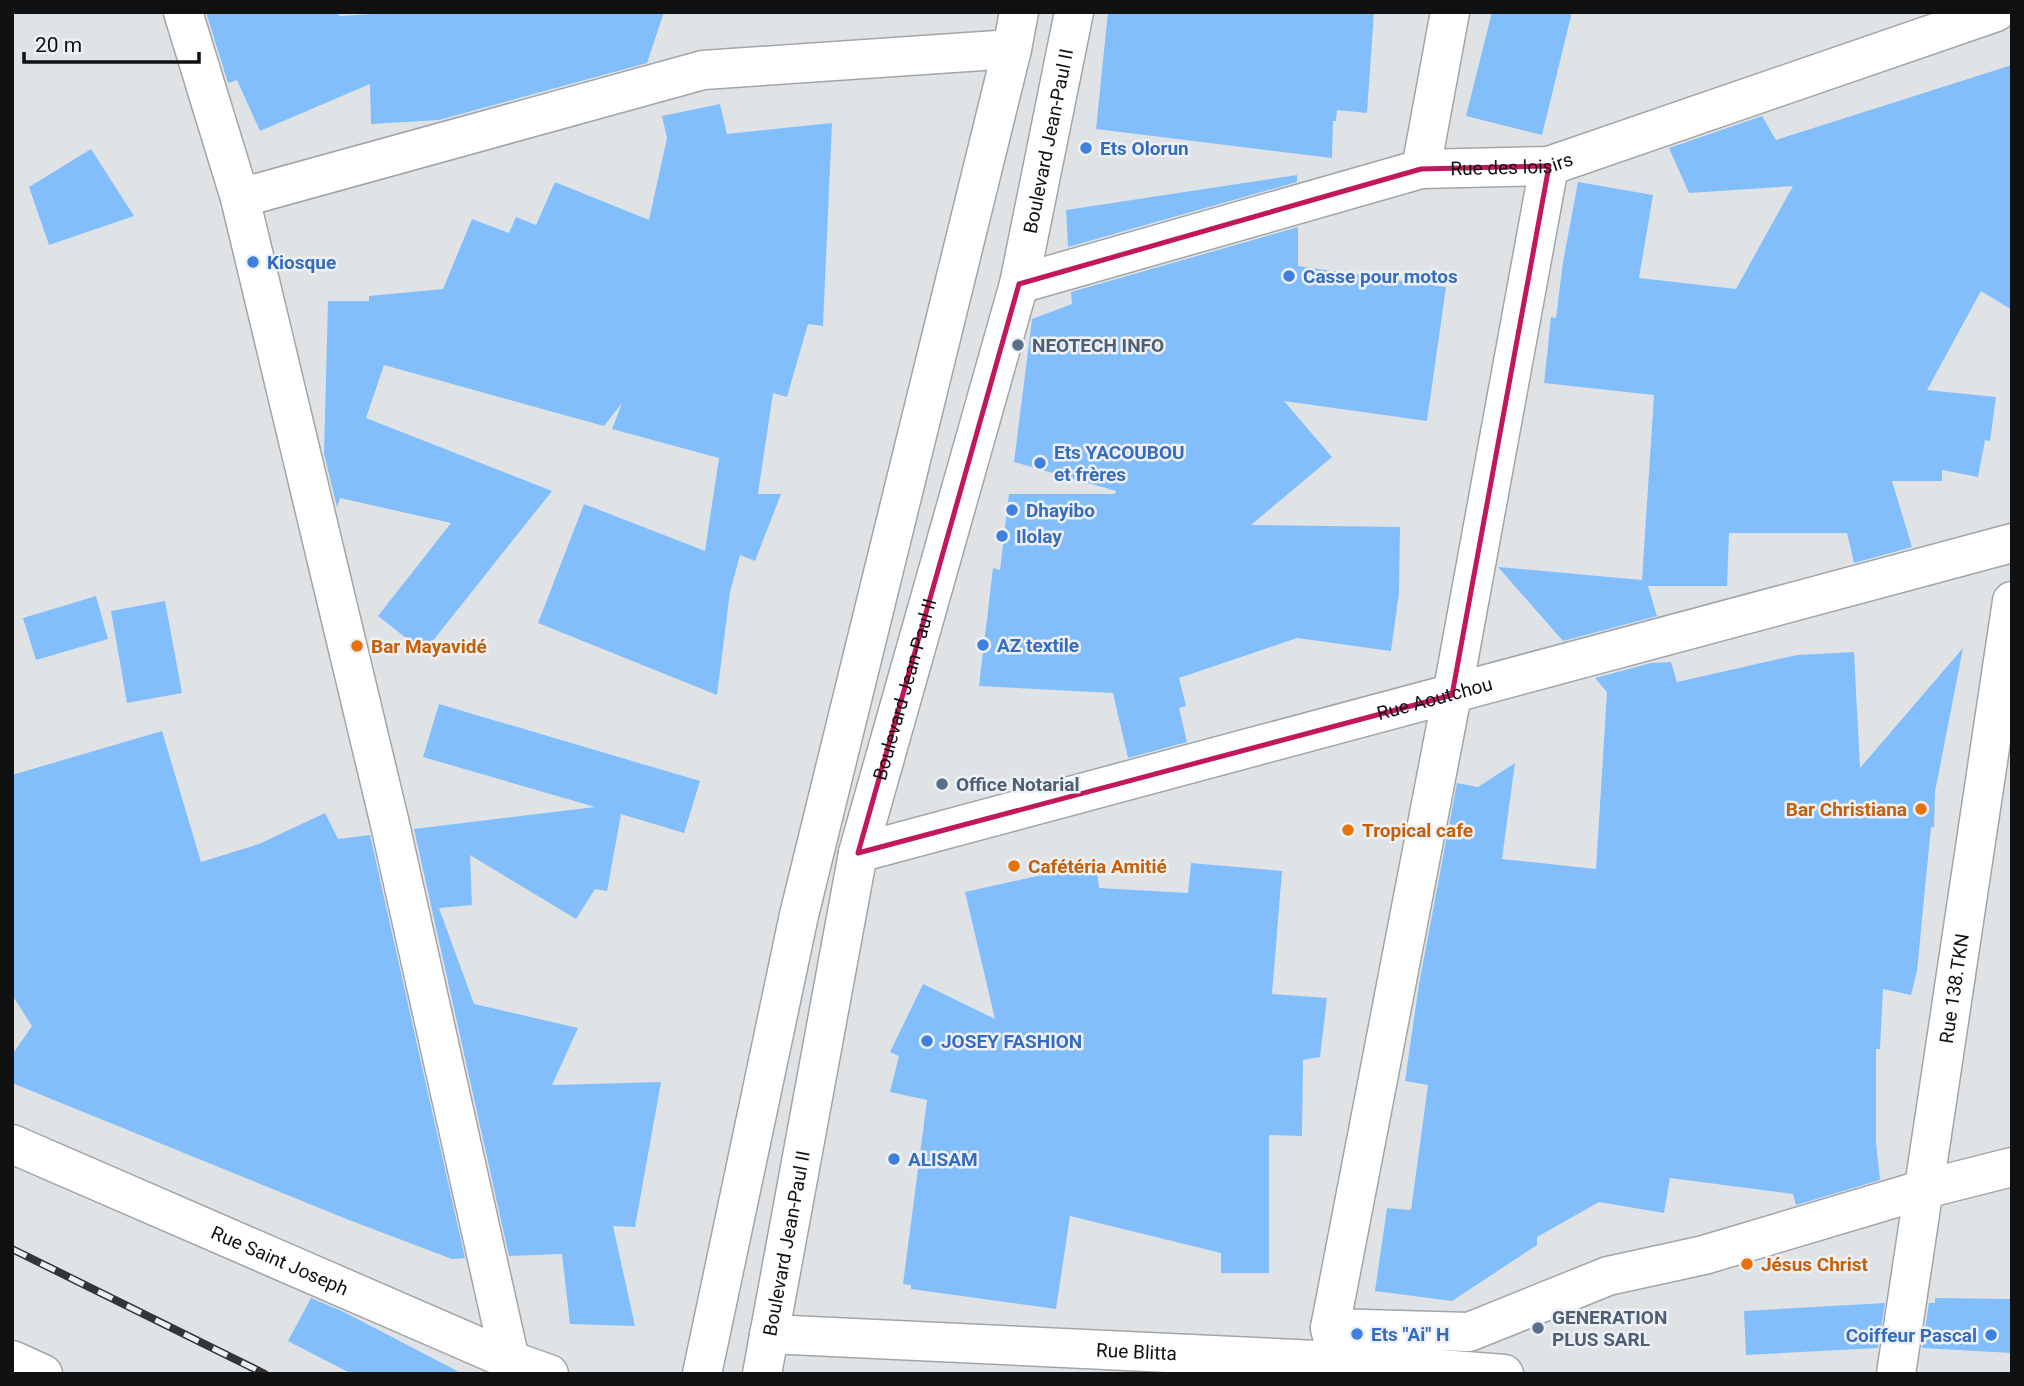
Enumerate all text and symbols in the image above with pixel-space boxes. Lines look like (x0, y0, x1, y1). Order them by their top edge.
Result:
scale bar (24, 21, 200, 65)
text: 20 m (35, 33, 82, 57)
street label: Boulevard Jean-Paul II (1018, 47, 1078, 235)
place label: Ets Olorun (1100, 137, 1189, 160)
marker: Ets Olorun (1078, 140, 1094, 156)
street label: Rue des loisirs (1450, 147, 1576, 180)
place label: Kiosque (267, 251, 336, 274)
marker: Kiosque (245, 254, 261, 270)
place label: Casse pour motos (1303, 265, 1458, 288)
marker: Casse pour motos (1281, 268, 1297, 284)
place label: NEOTECH INFO (1032, 334, 1164, 357)
marker: NEOTECH INFO (1010, 337, 1026, 353)
place label: Ets YACOUBOU et frères (1054, 441, 1185, 486)
marker: Ets YACOUBOU et frères (1032, 455, 1048, 471)
place label: Dhayibo (1026, 499, 1095, 522)
marker: Dhayibo (1004, 502, 1020, 518)
place label: Ilolay (1016, 525, 1062, 548)
marker: Ilolay (994, 528, 1010, 544)
street label: Boulevard Jean-Paul II (868, 596, 941, 783)
place label: AZ textile (997, 634, 1079, 657)
place label: Bar Mayavidé (371, 635, 487, 658)
marker: AZ textile (975, 637, 991, 653)
marker: Bar Mayavidé (349, 638, 365, 654)
street label: Rue Aoutchou (1374, 672, 1495, 725)
place label: Office Notarial (956, 773, 1080, 796)
marker: Office Notarial (934, 776, 950, 792)
place label: Bar Christiana (1786, 798, 1907, 821)
marker: Bar Christiana (1913, 801, 1929, 817)
place label: Tropical cafe (1362, 819, 1473, 842)
marker: Tropical cafe (1340, 822, 1356, 838)
place label: Cafétéria Amitié (1028, 855, 1167, 878)
marker: Cafétéria Amitié (1006, 858, 1022, 874)
street label: Rue 138.TKN (1934, 932, 1973, 1045)
place label: JOSEY FASHION (941, 1030, 1082, 1053)
marker: JOSEY FASHION (919, 1033, 935, 1049)
place label: ALISAM (908, 1148, 978, 1171)
street label: Boulevard Jean-Paul II (758, 1149, 814, 1338)
marker: ALISAM (886, 1151, 902, 1167)
street label: Rue Saint Joseph (208, 1220, 352, 1300)
place label: Jésus Christ (1761, 1253, 1869, 1276)
marker: Jésus Christ (1739, 1256, 1755, 1272)
place label: GENERATION PLUS SARL (1552, 1306, 1667, 1351)
marker: GENERATION PLUS SARL (1530, 1320, 1546, 1336)
place label: Ets "Ai" H (1371, 1323, 1450, 1346)
place label: Coiffeur Pascal (1846, 1324, 1977, 1347)
marker: Ets "Ai" H (1349, 1326, 1365, 1342)
marker: Coiffeur Pascal (1983, 1327, 1999, 1343)
street label: Rue Blitta (1096, 1338, 1178, 1365)

